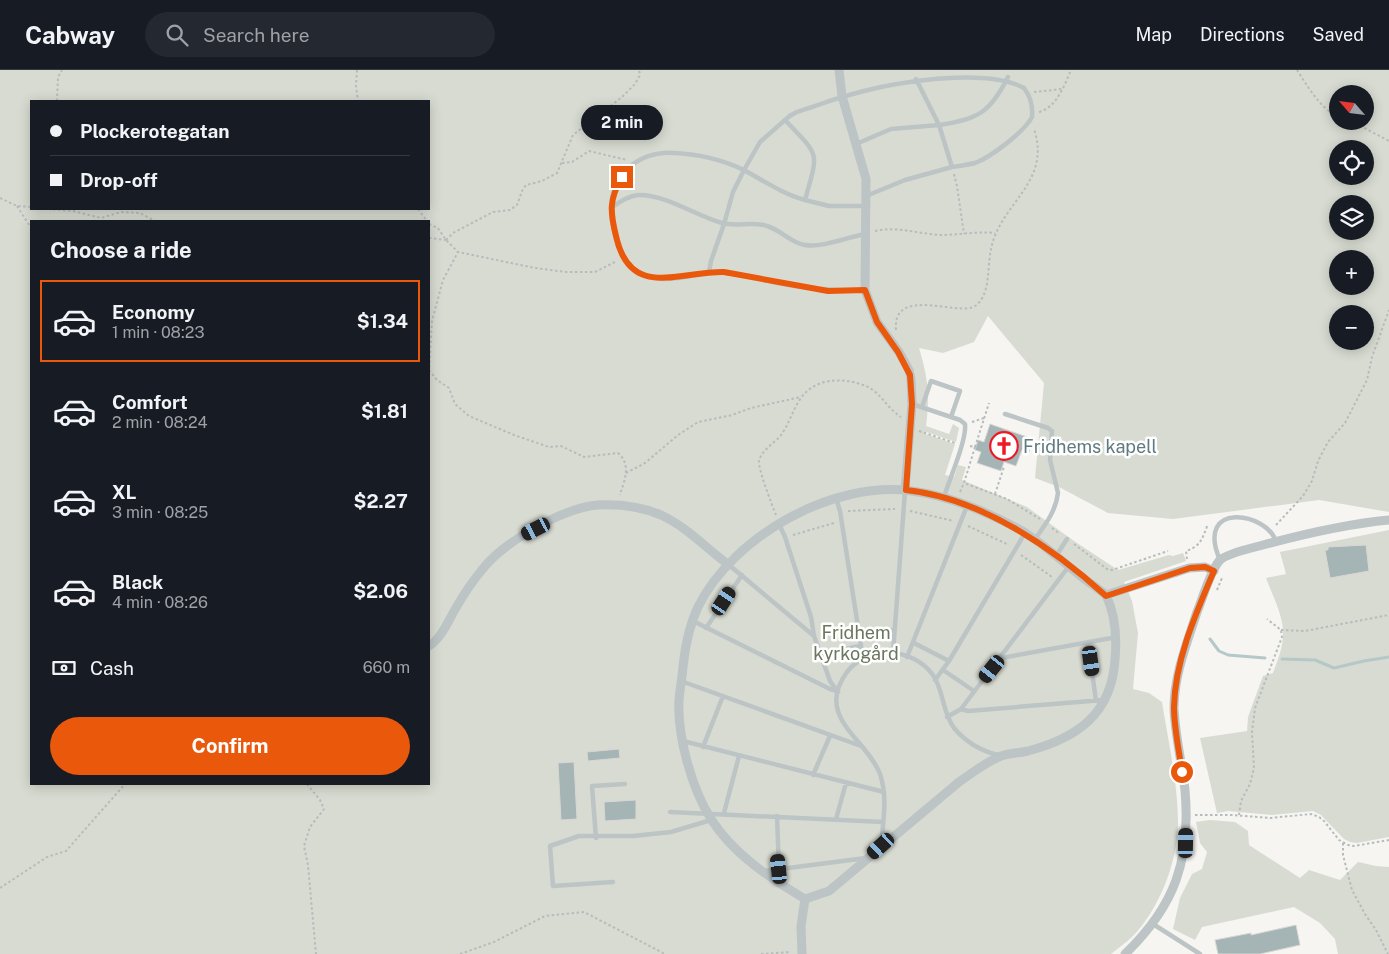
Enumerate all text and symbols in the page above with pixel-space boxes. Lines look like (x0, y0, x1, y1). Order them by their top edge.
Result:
search box (145, 12, 495, 57)
text: Cabway (25, 21, 115, 49)
icon: search (163, 21, 191, 49)
text: Search here (203, 24, 310, 46)
text: Map (1135, 24, 1172, 45)
text: Directions (1200, 24, 1285, 45)
text: Saved (1313, 24, 1364, 45)
north arrow (1329, 85, 1374, 130)
map controls (1329, 85, 1374, 350)
callout: 2 min (581, 104, 663, 140)
text: 2 min (601, 113, 643, 132)
text: Plockerotegatan (80, 120, 230, 142)
button: locate (1329, 140, 1374, 185)
route end (611, 166, 633, 188)
text: Drop-off (80, 169, 157, 191)
button: layers (1329, 195, 1374, 240)
text: Choose a ride (50, 237, 192, 263)
button: + (1329, 250, 1374, 295)
icon: car (52, 299, 97, 344)
text: Economy (112, 301, 195, 323)
button: − (1329, 305, 1374, 350)
text: $1.34 (357, 310, 408, 332)
text: 1 min · 08:23 (112, 323, 204, 342)
icon: car (52, 389, 97, 434)
text: Comfort (112, 391, 188, 413)
text: $1.81 (361, 400, 408, 422)
text: 2 min · 08:24 (112, 413, 207, 432)
church icon: Fridhems kapell (989, 431, 1019, 461)
place label: Fridhems kapell (1023, 436, 1157, 457)
icon: car (52, 479, 97, 524)
text: XL (112, 481, 137, 503)
text: $2.27 (354, 490, 408, 512)
text: 3 min · 08:25 (112, 503, 208, 522)
car (519, 516, 552, 542)
icon: car (52, 569, 97, 614)
text: Black (112, 571, 163, 593)
text: $2.06 (353, 580, 408, 602)
car (709, 584, 738, 618)
text: 4 min · 08:26 (112, 593, 208, 612)
park label: Fridhem kyrkogård (813, 622, 899, 664)
car (1081, 645, 1100, 677)
car (976, 653, 1007, 685)
icon: cash (50, 654, 78, 682)
text: Cash (90, 657, 134, 679)
text: 660 m (363, 658, 410, 677)
button: Confirm (50, 717, 410, 775)
route start (1171, 761, 1193, 783)
car (1178, 828, 1193, 858)
car (864, 830, 897, 862)
car (769, 853, 788, 885)

